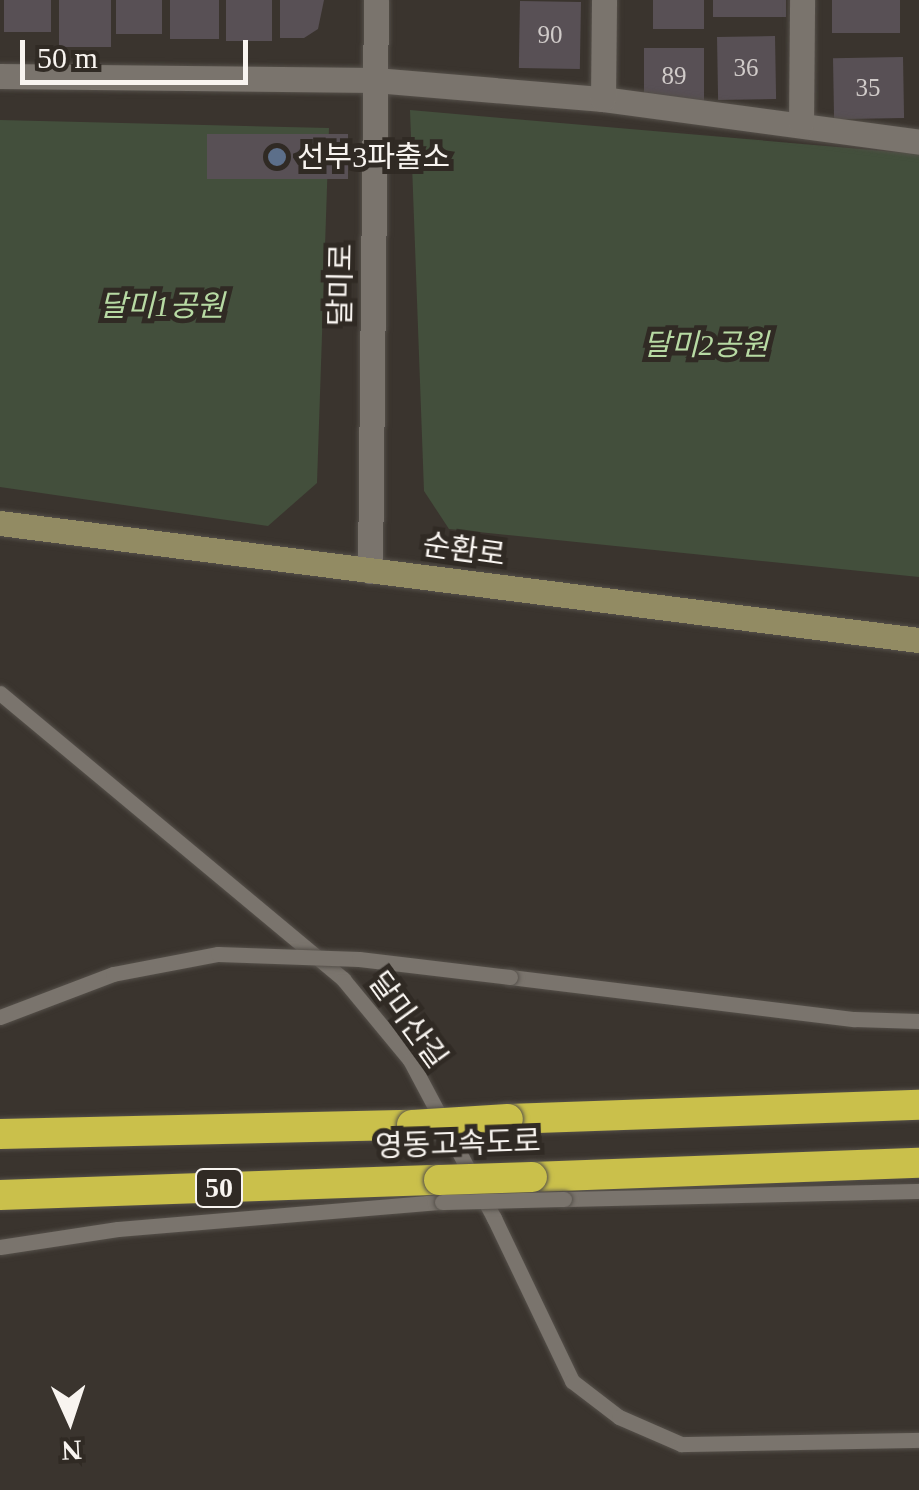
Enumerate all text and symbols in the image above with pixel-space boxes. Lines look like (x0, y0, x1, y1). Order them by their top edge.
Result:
scale bar (25, 20, 252, 82)
house number: 90 (538, 20, 562, 50)
text: 50 m (37, 41, 98, 74)
house number: 36 (734, 53, 758, 83)
house number: 89 (662, 61, 686, 91)
house number: 35 (856, 73, 880, 103)
place label: 선부3파출소 (297, 139, 450, 175)
marker: 선부3파출소 (266, 146, 288, 168)
street label: 달미로 (322, 243, 360, 327)
park label: 달미1공원 (99, 288, 225, 324)
park label: 달미2공원 (643, 327, 769, 363)
street label: 순환로 (420, 526, 508, 574)
street label: 달미산길 (361, 965, 455, 1075)
street label: 영동고속도로 (375, 1123, 541, 1165)
road number: 50 (194, 1165, 244, 1211)
north arrow (20, 1370, 120, 1470)
text: N (61, 1434, 83, 1466)

